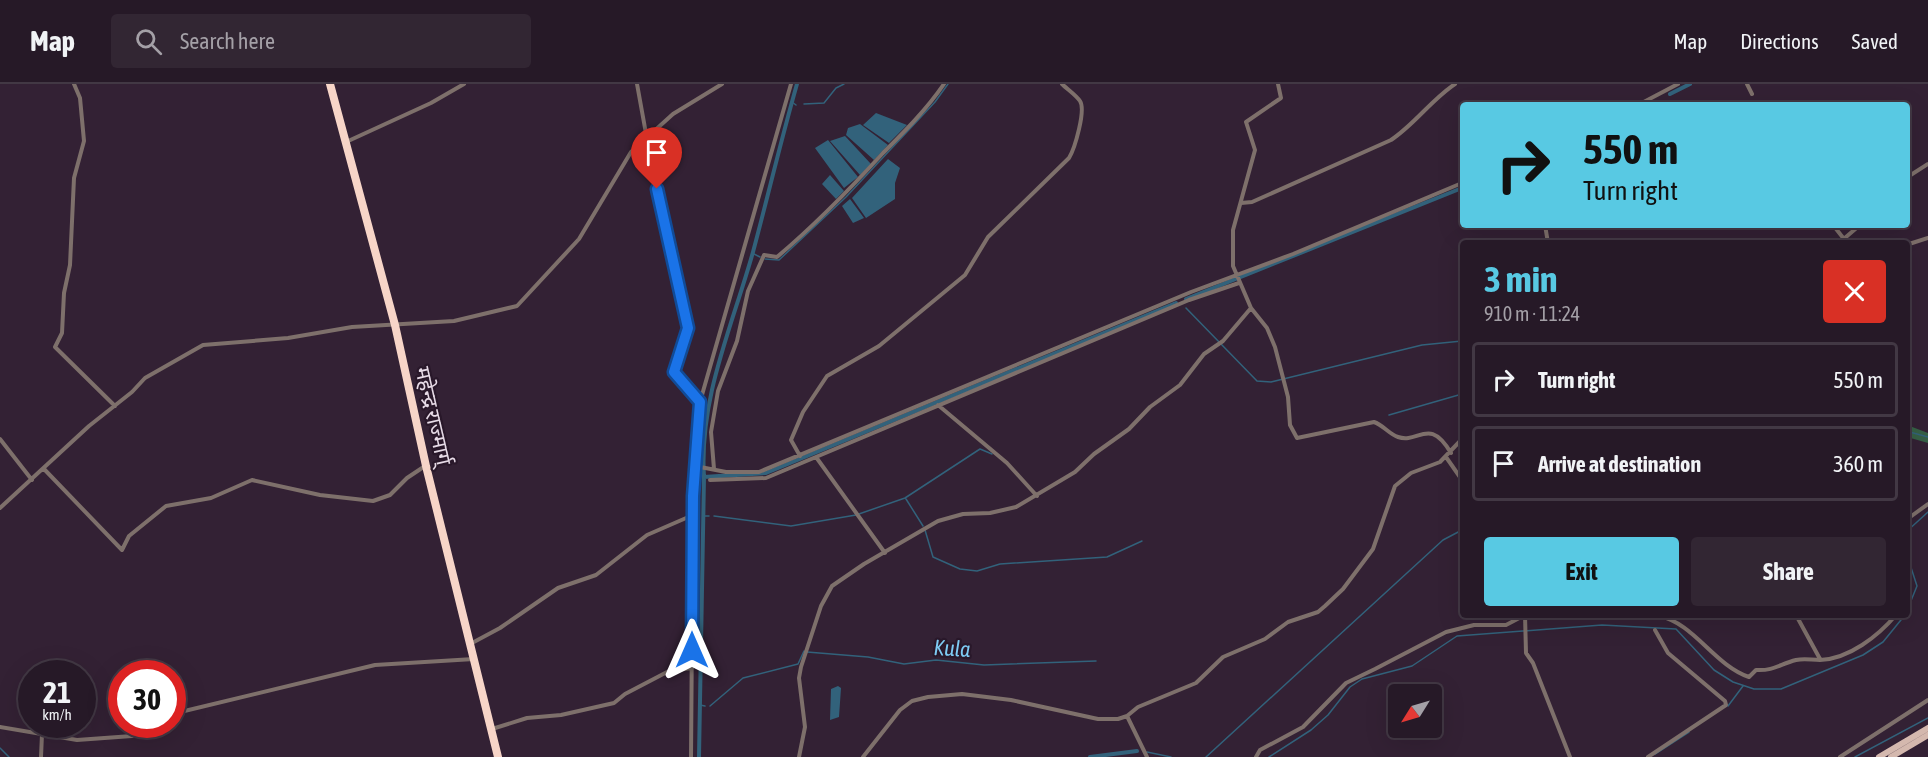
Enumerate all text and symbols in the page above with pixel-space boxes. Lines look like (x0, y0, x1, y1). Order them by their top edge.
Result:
search box (111, 14, 531, 68)
text: Map (30, 25, 75, 57)
icon: search (132, 25, 165, 58)
text: Search here (180, 28, 275, 54)
text: Map (1673, 29, 1707, 53)
text: Directions (1740, 29, 1819, 53)
text: Saved (1852, 29, 1898, 53)
text: 550 m (1583, 125, 1678, 173)
icon: right (1484, 126, 1562, 204)
pin (631, 127, 682, 189)
icon: arrive (640, 136, 673, 169)
text: Turn right (1583, 175, 1678, 206)
text: 3 min (1484, 258, 1558, 300)
button: close (1823, 260, 1886, 323)
text: 910 m · 11:24 (1484, 302, 1580, 325)
icon: right (1487, 363, 1520, 396)
street label: महेन्द्र राज्मार्ग् (409, 364, 458, 471)
text: Turn right (1538, 367, 1615, 393)
text: 550 m (1833, 367, 1883, 393)
icon: arrive (1487, 447, 1520, 480)
text: Arrive at destination (1538, 451, 1701, 477)
text: 360 m (1833, 451, 1883, 477)
button: Exit (1484, 537, 1679, 606)
button: Share (1691, 537, 1886, 606)
position arrow (660, 618, 724, 682)
water label: Kula (933, 634, 971, 662)
speed limit sign: 30 (108, 660, 186, 738)
text: 21 (43, 675, 71, 709)
north arrow (1388, 684, 1442, 738)
map controls (1388, 684, 1442, 738)
text: km/h (42, 706, 72, 723)

